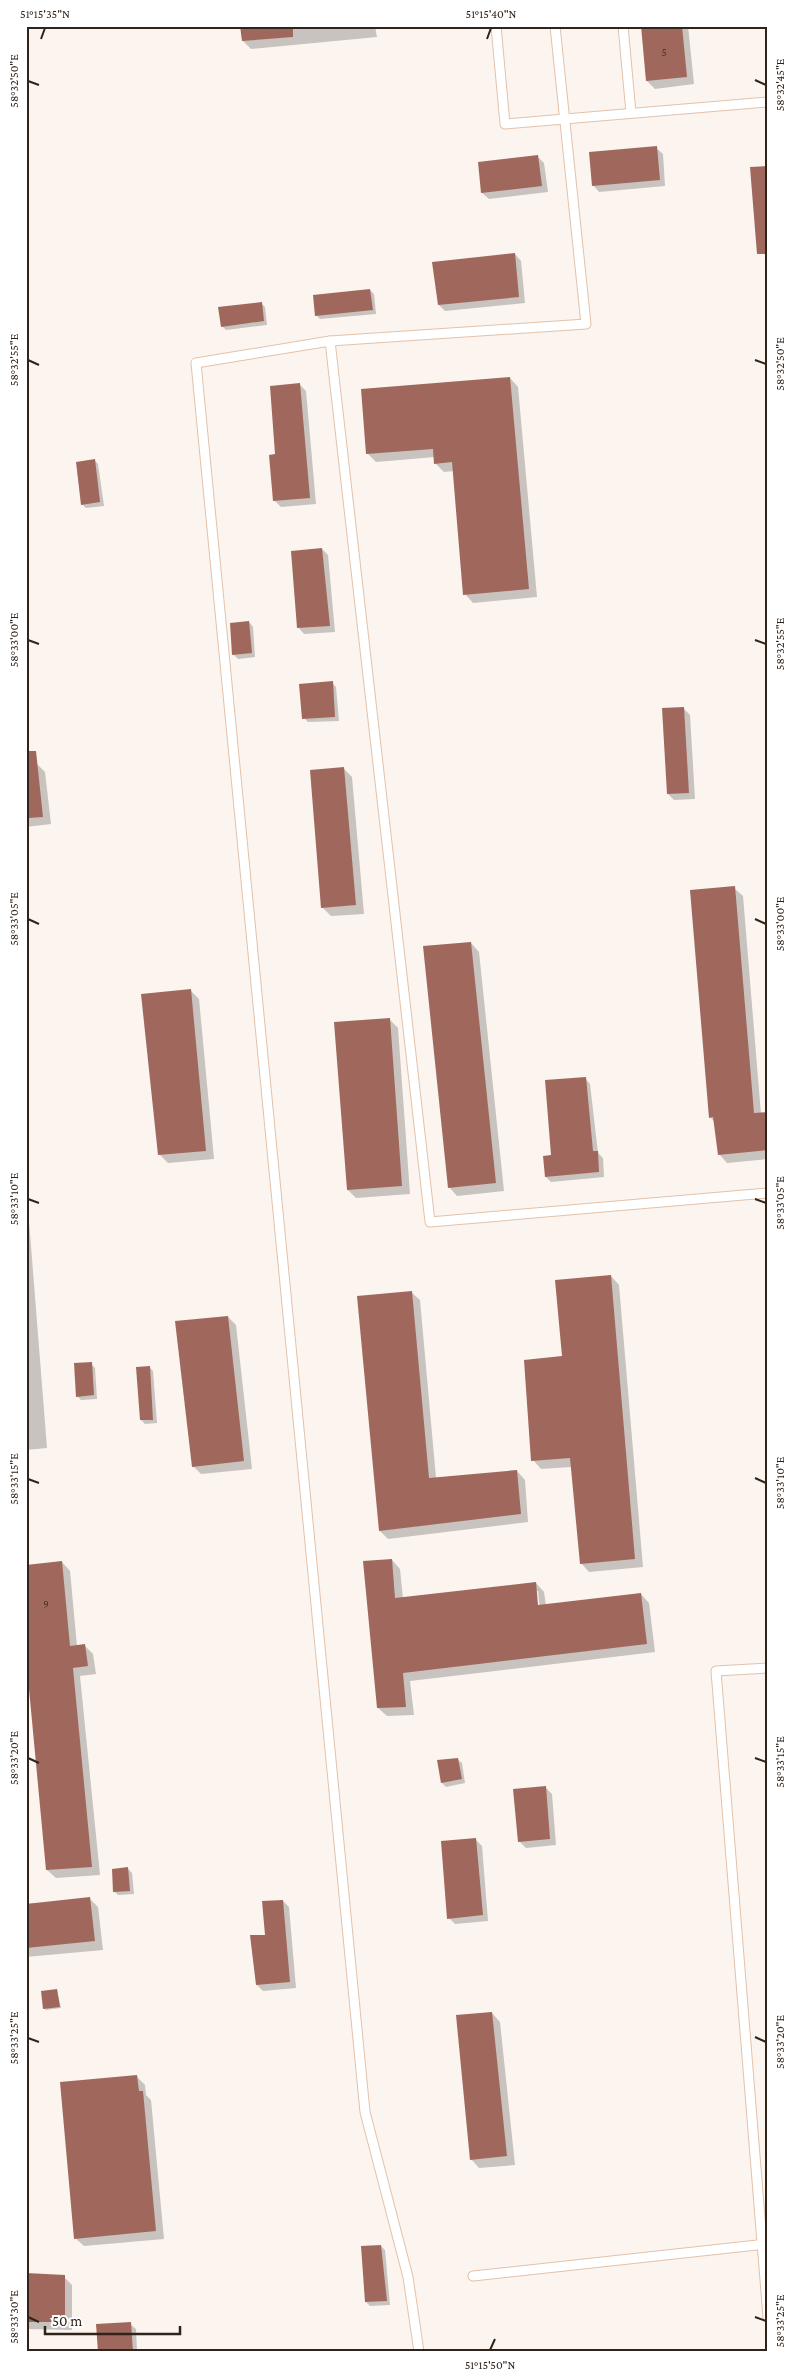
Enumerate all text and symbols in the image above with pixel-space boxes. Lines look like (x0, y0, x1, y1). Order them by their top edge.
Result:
text: 51°15'35"N (20, 7, 70, 21)
text: 51°15'40"N (466, 7, 517, 21)
house number: 5 (661, 46, 667, 58)
text: 58°32'50"E (7, 54, 21, 108)
text: 58°32'45"E (773, 58, 787, 111)
text: 58°32'55"E (7, 333, 21, 386)
text: 58°32'50"E (773, 337, 787, 391)
text: 58°33'00"E (7, 612, 21, 667)
text: 58°32'55"E (773, 617, 787, 670)
text: 58°33'05"E (7, 892, 21, 946)
text: 58°33'00"E (773, 896, 787, 951)
text: 58°33'10"E (7, 1172, 21, 1225)
text: 58°33'05"E (773, 1176, 787, 1230)
text: 58°33'15"E (7, 1453, 21, 1505)
text: 58°33'10"E (773, 1456, 787, 1509)
house number: 9 (43, 1598, 49, 1610)
text: 58°33'20"E (7, 1731, 21, 1785)
text: 58°33'15"E (773, 1736, 787, 1788)
text: 58°33'25"E (7, 2011, 21, 2064)
text: 58°33'20"E (773, 2015, 787, 2069)
text: 58°33'30"E (7, 2290, 21, 2344)
text: 58°33'25"E (773, 2294, 787, 2347)
scale bar (45, 2303, 180, 2335)
text: 50 m (52, 2313, 82, 2329)
text: 51°15'50"N (465, 2358, 515, 2372)

